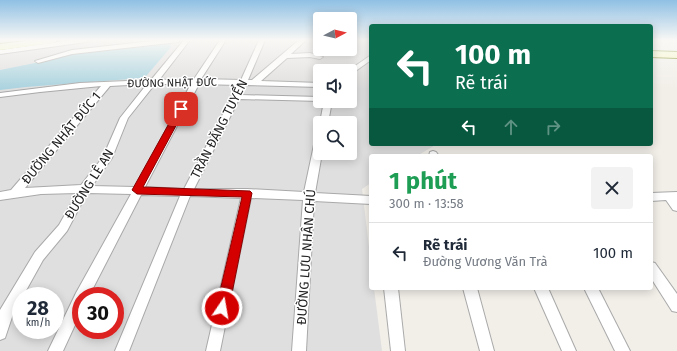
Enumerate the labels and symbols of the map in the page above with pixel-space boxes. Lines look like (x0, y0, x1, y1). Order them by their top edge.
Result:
north arrow (313, 12, 357, 56)
street label: ĐƯỜNG NHẬT ĐỨC (127, 75, 217, 90)
street label: TRẦN ĐĂNG TUYỂN (186, 76, 250, 181)
street label: ĐƯỜNG NHẬT ĐỨC 1 (18, 89, 104, 187)
pin (164, 92, 198, 126)
street label: ĐƯỜNG LÊ AN (61, 146, 117, 222)
street label: ĐƯỜNG LƯU NHÂN CHÚ (294, 189, 318, 325)
speed limit sign: 30 (72, 287, 124, 339)
position arrow (201, 287, 243, 329)

